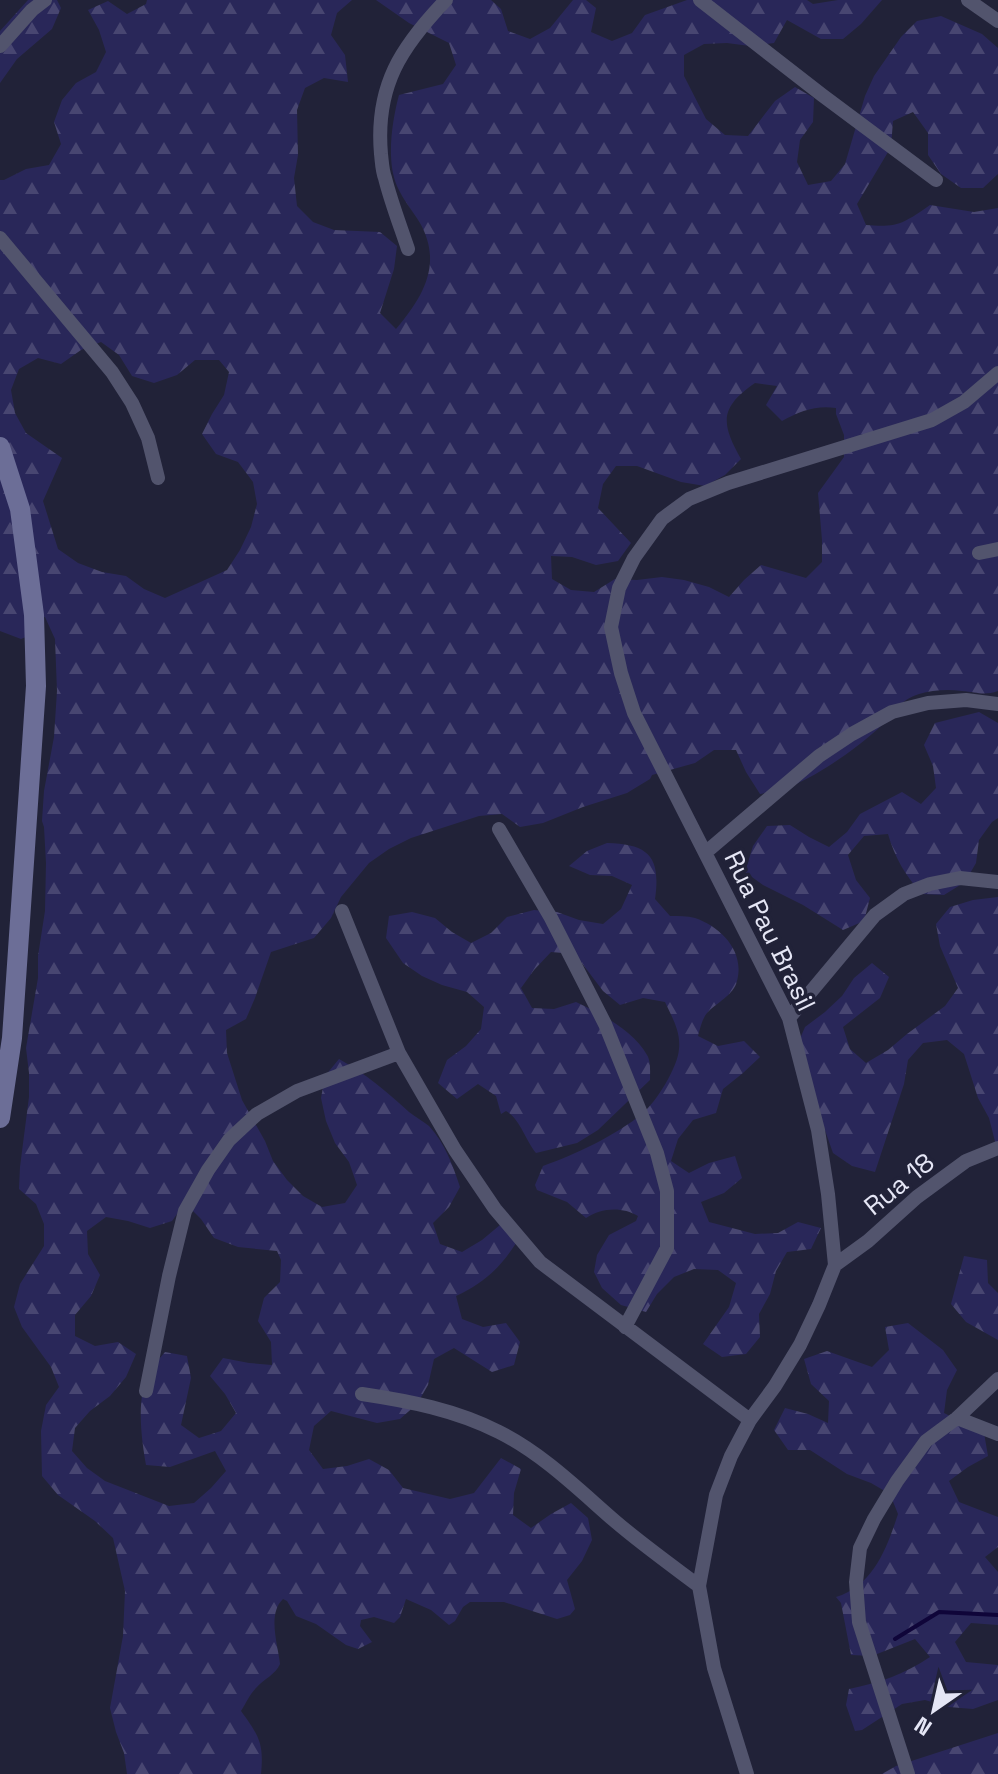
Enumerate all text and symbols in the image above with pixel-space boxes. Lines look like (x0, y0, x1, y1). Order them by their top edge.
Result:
street label: Rua Pau Brasil (717, 845, 823, 1017)
street label: Rua 18 (857, 1145, 941, 1223)
north arrow (894, 1670, 974, 1750)
text: N (909, 1711, 937, 1742)

